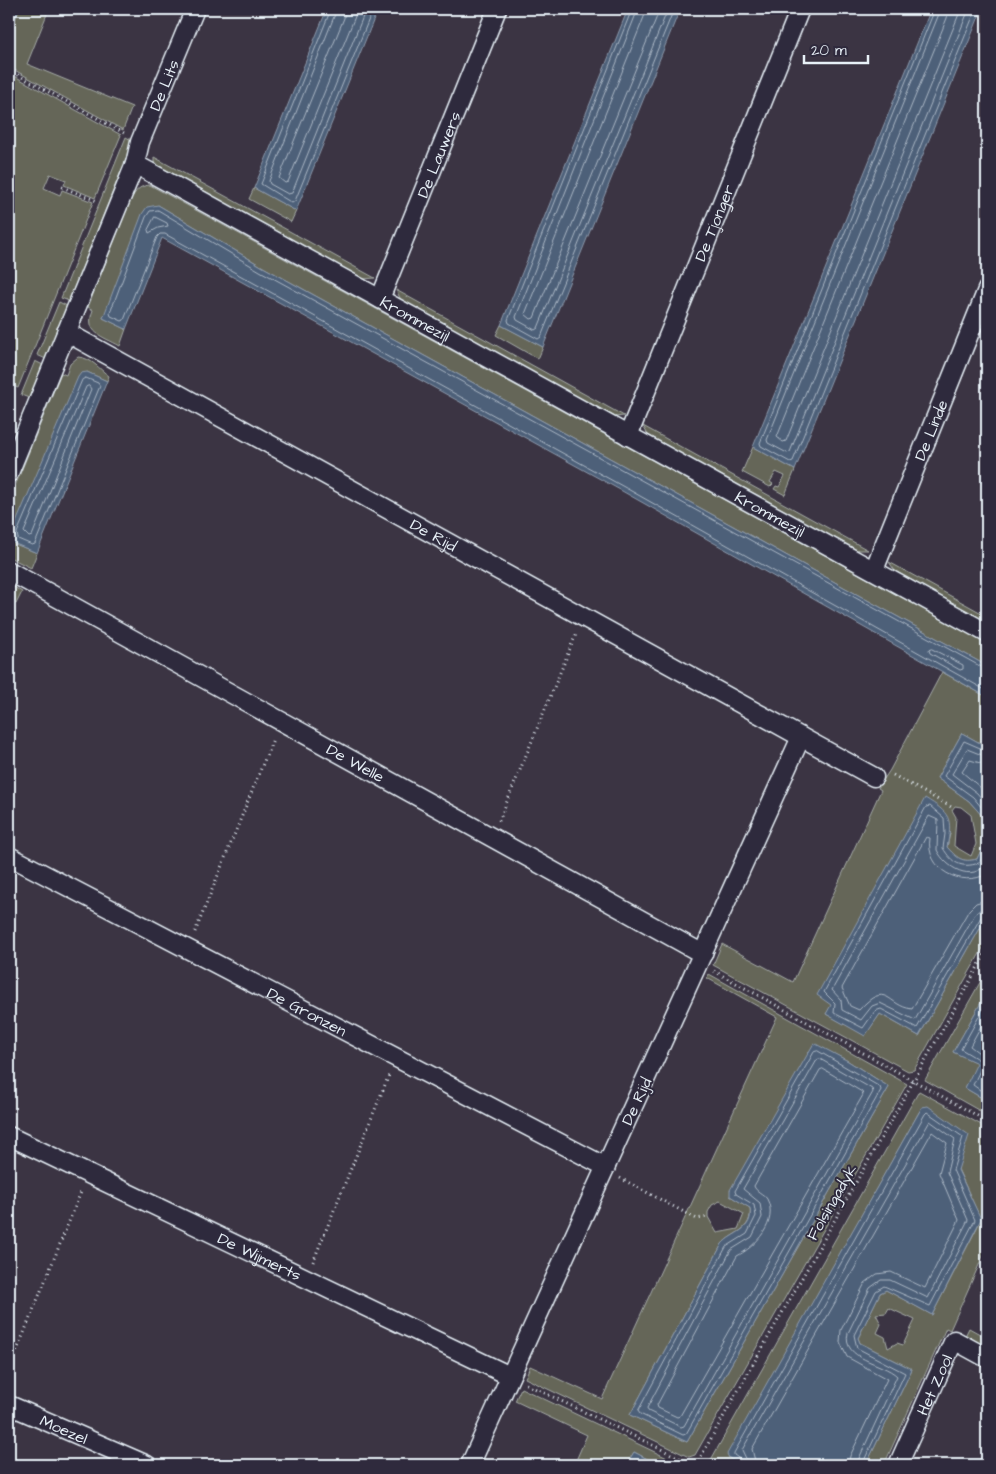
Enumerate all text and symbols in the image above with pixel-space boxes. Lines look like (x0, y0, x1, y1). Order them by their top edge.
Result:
scale bar (804, 32, 867, 64)
text: 20 m (811, 40, 847, 61)
street label: De Lits (144, 56, 185, 114)
street label: De Lauwers (412, 108, 467, 201)
street label: De Tjonger (690, 181, 740, 265)
street label: Krommezijl (376, 291, 454, 347)
street label: De Linde (909, 396, 954, 464)
street label: Krommezijl (731, 486, 809, 543)
street label: De Rijd (406, 514, 461, 557)
street label: De Welle (322, 738, 388, 788)
street label: De Gronzen (263, 982, 350, 1042)
street label: De Rijd (616, 1074, 658, 1129)
street label: Folsingadyk (801, 1160, 863, 1245)
street label: De Wijmerts (214, 1228, 305, 1286)
street label: Het Zool (912, 1351, 958, 1419)
street label: Moezel (36, 1410, 91, 1450)

